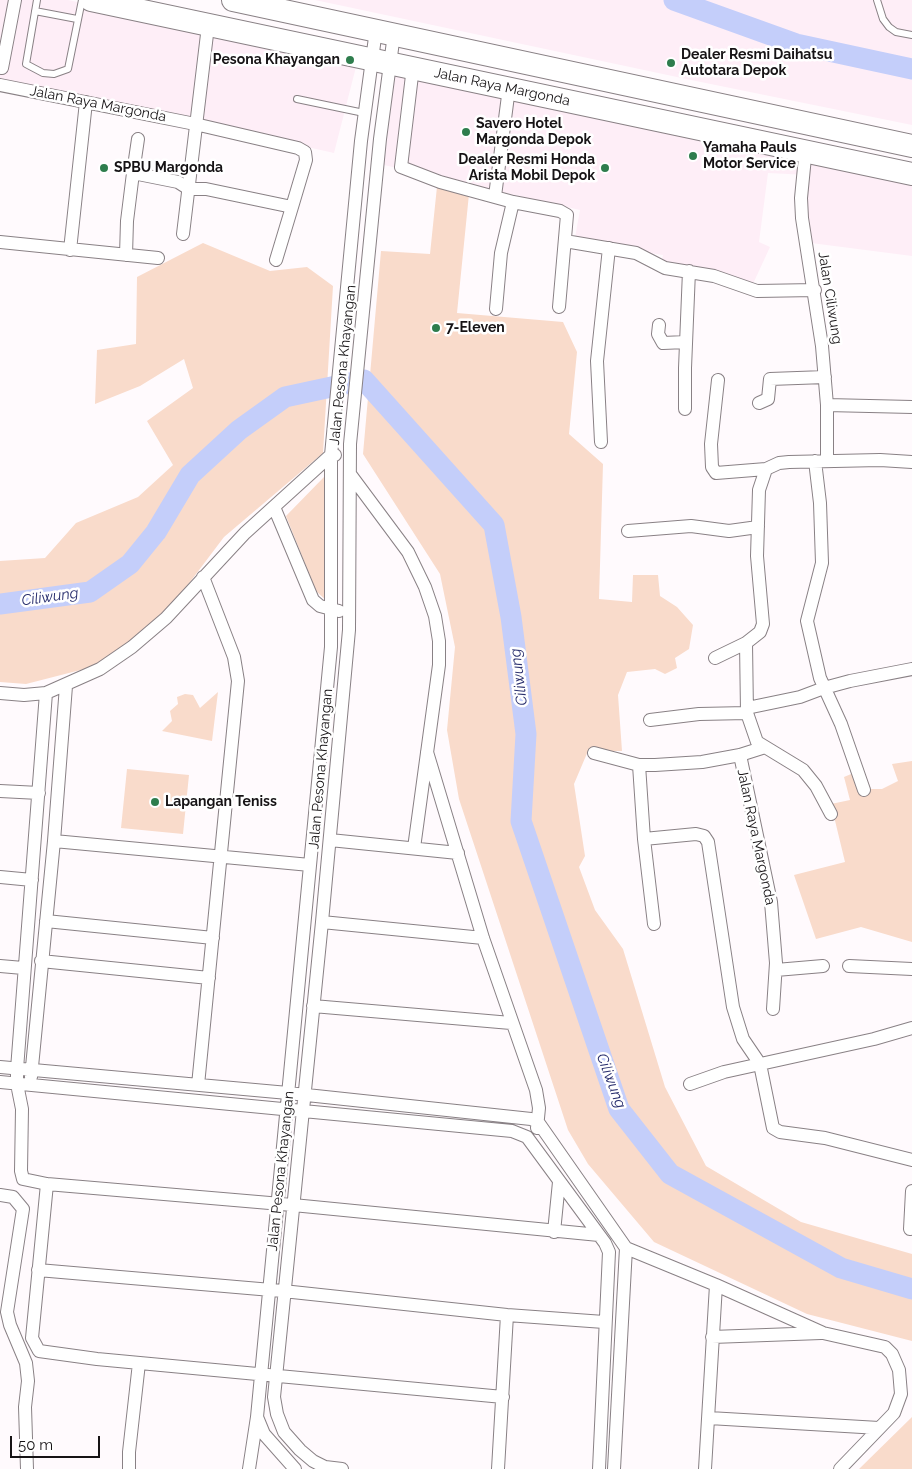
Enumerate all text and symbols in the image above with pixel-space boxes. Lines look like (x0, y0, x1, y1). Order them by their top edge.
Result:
place label: Dealer Resmi Daihatsu Autotara Depok (681, 47, 832, 80)
place label: Pesona Khayangan (213, 52, 340, 68)
marker: Pesona Khayangan (344, 54, 356, 66)
marker: Dealer Resmi Daihatsu Autotara Depok (665, 57, 677, 69)
street label: Jalan Raya Margonda (433, 64, 571, 110)
street label: Jalan Raya Margonda (28, 83, 168, 125)
place label: Savero Hotel Margonda Depok (476, 116, 591, 148)
marker: Savero Hotel Margonda Depok (460, 126, 472, 138)
place label: Yamaha Pauls Motor Service (703, 140, 797, 172)
marker: Yamaha Pauls Motor Service (687, 150, 699, 162)
place label: Dealer Resmi Honda Arista Mobil Depok (458, 152, 595, 184)
place label: SPBU Margonda (114, 160, 223, 176)
marker: SPBU Margonda (98, 162, 110, 174)
marker: Dealer Resmi Honda Arista Mobil Depok (599, 162, 611, 174)
street label: Jalan Ciliwung (814, 251, 846, 345)
street label: Jalan Pesona Khayangan (326, 284, 360, 446)
place label: 7-Eleven (446, 320, 505, 336)
marker: 7-Eleven (430, 322, 442, 334)
water label: Ciliwung (20, 584, 80, 610)
water label: Ciliwung (507, 647, 531, 707)
street label: Jalan Pesona Khayangan (306, 688, 336, 850)
street label: Jalan Raya Margonda (733, 768, 779, 906)
place label: Lapangan Teniss (165, 794, 277, 810)
marker: Lapangan Teniss (149, 796, 161, 808)
water label: Ciliwung (592, 1051, 630, 1111)
street label: Jalan Pesona Khayangan (264, 1090, 298, 1252)
scale bar (12, 1426, 102, 1458)
text: 50 m (18, 1436, 53, 1454)

